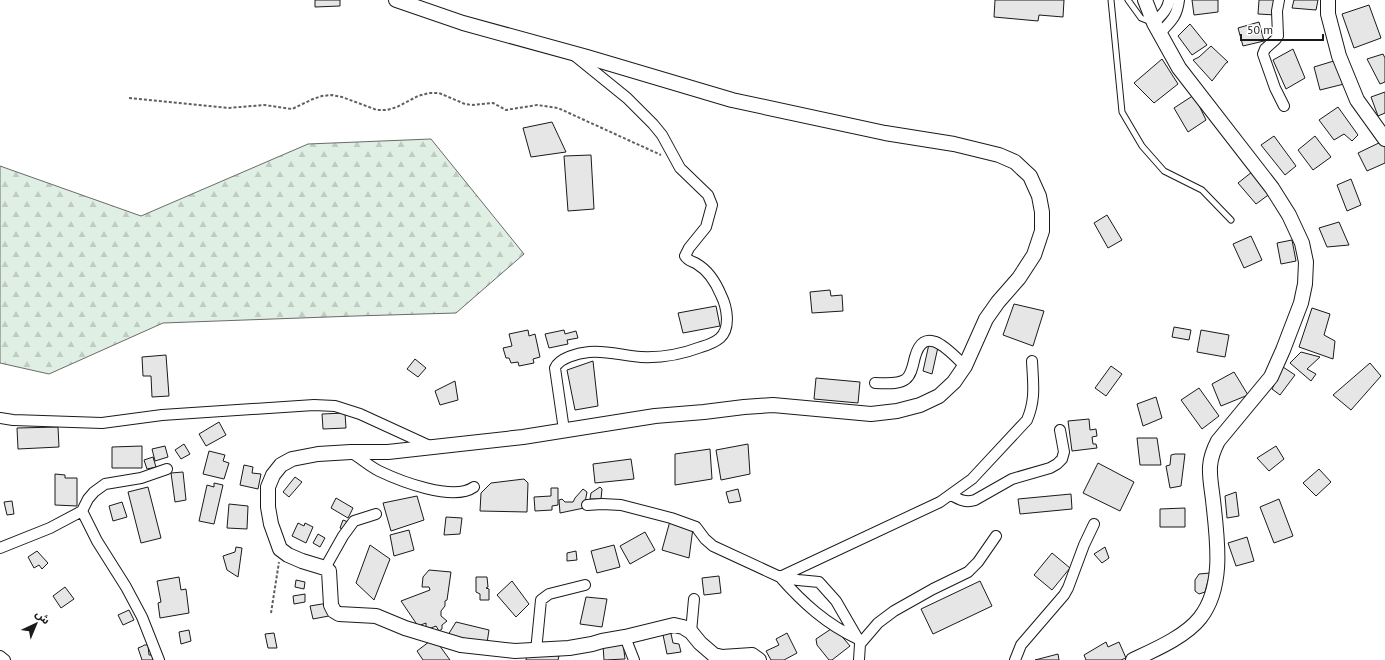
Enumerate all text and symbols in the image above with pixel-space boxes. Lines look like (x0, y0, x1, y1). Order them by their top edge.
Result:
scale bar (1241, 16, 1323, 42)
text: 50 m (1247, 22, 1273, 37)
north arrow (16, 604, 56, 644)
text: ش (33, 607, 53, 627)

